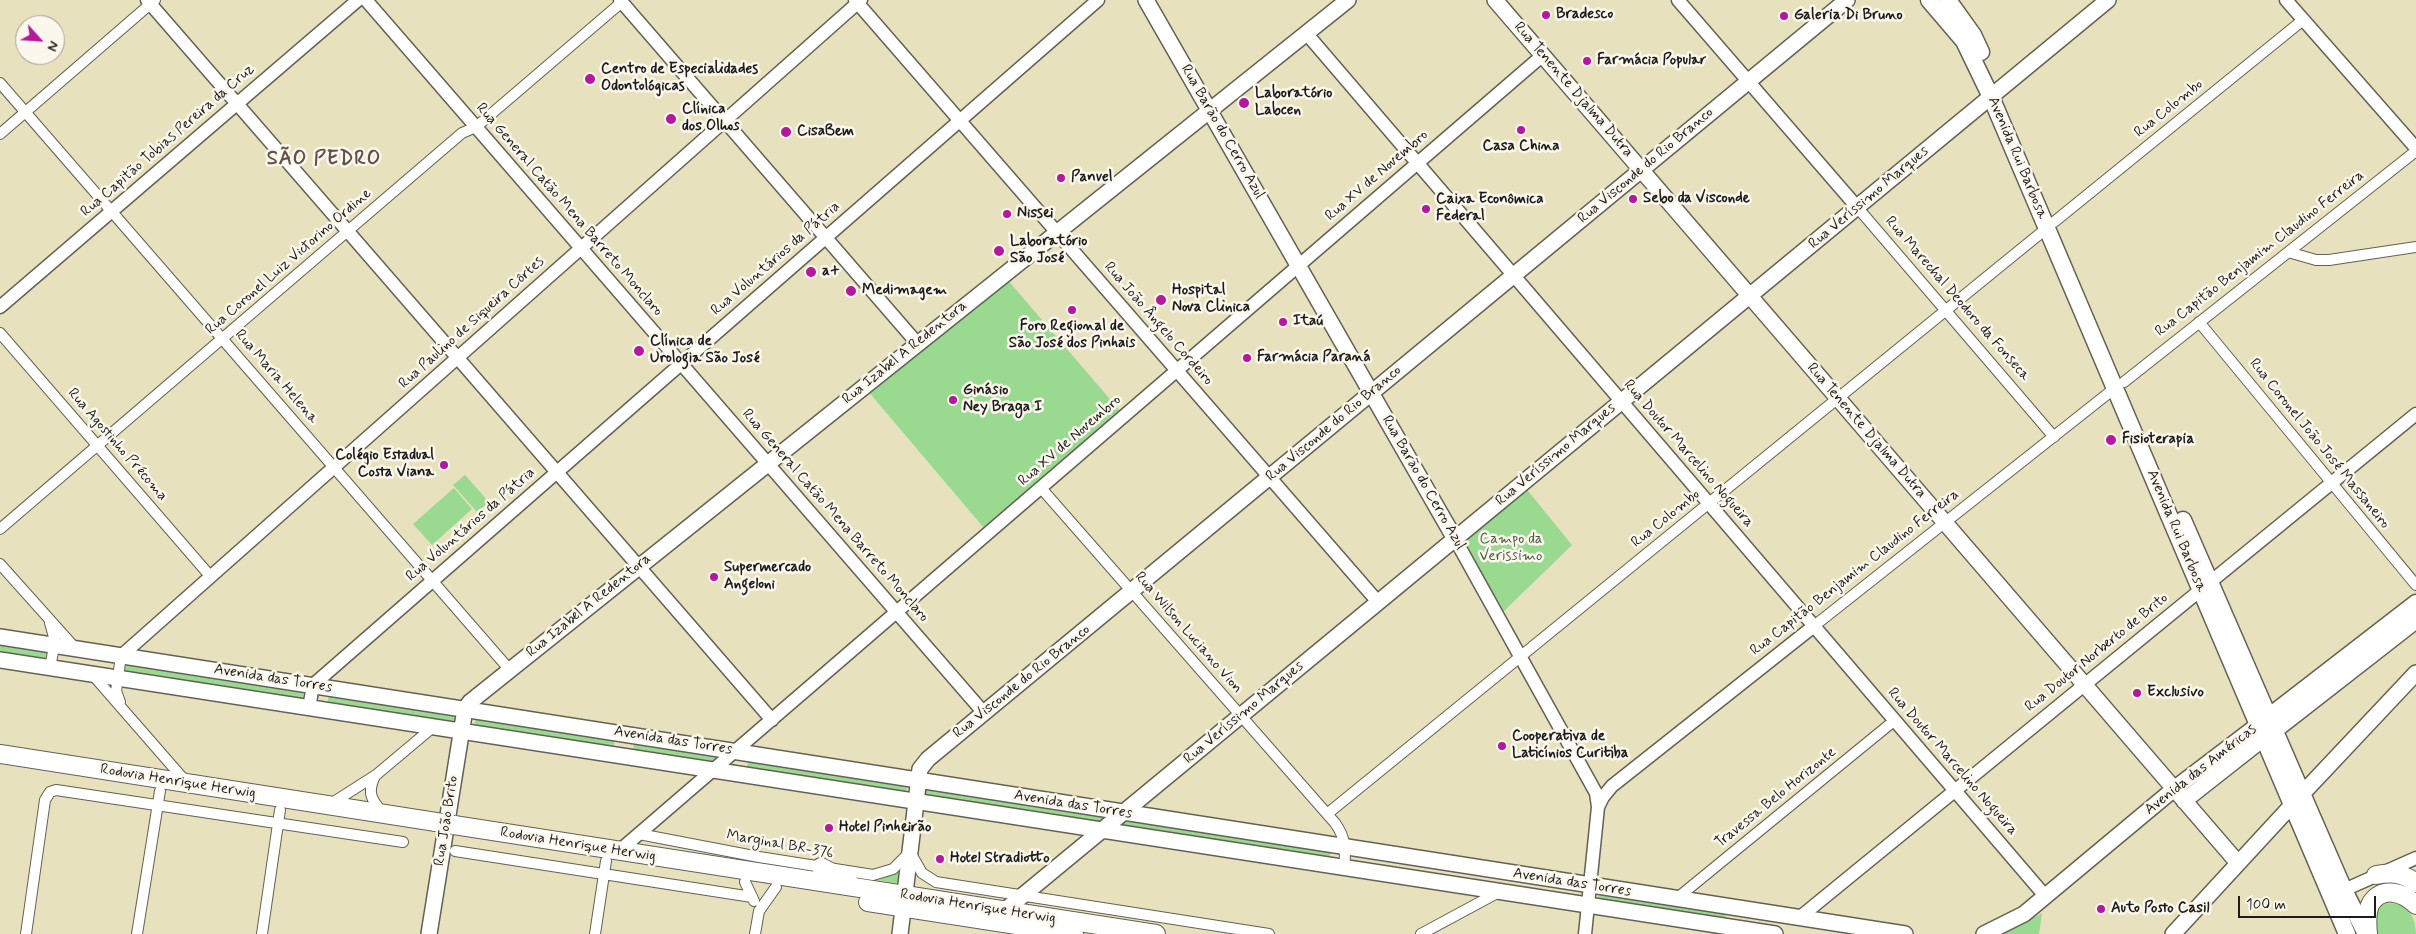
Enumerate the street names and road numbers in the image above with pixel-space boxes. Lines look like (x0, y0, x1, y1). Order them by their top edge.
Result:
street label: Rua Tenente Djalma Dutra (1509, 19, 1637, 161)
street label: Rua Capitão Tobias Pereira da Cruz (78, 61, 258, 221)
street label: Rua Barão do Cerro Azul (1176, 62, 1268, 202)
street label: Rua Colombo (2131, 76, 2207, 142)
street label: Avenida Rui Barbosa (1983, 94, 2051, 222)
street label: Rua General Catão Mena Barreto Monclaro (472, 100, 666, 320)
street label: Rua Visconde do Rio Branco (1575, 104, 1717, 228)
street label: Rua XV de Novembro (1322, 127, 1432, 225)
street label: Rua Veríssimo Marques (1805, 143, 1933, 253)
street label: Rua Capitão Benjamim Claudino Ferreira (2152, 167, 2368, 341)
street label: Rua Coronel Luiz Victorino Ordine (202, 185, 376, 339)
street label: Rua Voluntários da Pátria (708, 198, 844, 320)
street label: Rua Marechal Deodoro da Fonseca (1881, 213, 2033, 385)
street label: Rua Paulino de Siqueira Côrtes (396, 253, 548, 393)
street label: Rua João Ângelo Cordeiro (1100, 259, 1216, 389)
street label: Rua Izabel A Redentora (839, 297, 971, 409)
street label: Rua Maria Helena (230, 326, 322, 428)
street label: Rua Coronel João José Massaneiro (2245, 355, 2393, 533)
street label: Rua Tenente Djalma Dutra (1802, 360, 1930, 502)
street label: Rua Visconde do Rio Branco (1263, 362, 1405, 486)
street label: Rua Doutor Marcelino Nogueira (1619, 377, 1757, 531)
street label: Rua Agostinho Précoma (63, 385, 171, 505)
street label: Rua XV de Novembro (1015, 392, 1125, 490)
street label: Rua Veríssimo Marques (1492, 400, 1620, 510)
street label: Rua General Catão Mena Barreto Monclaro (738, 406, 932, 626)
street label: Rua Barão do Cerro Azul (1377, 413, 1469, 553)
street label: Rua Voluntários da Pátria (403, 464, 539, 586)
street label: Avenida Rui Barbosa (2142, 467, 2210, 595)
street label: Rua Colombo (1628, 486, 1704, 552)
street label: Rua Capitão Benjamim Claudino Ferreira (1747, 486, 1963, 660)
street label: Rua Izabel A Redentora (523, 550, 655, 662)
street label: Rua Wilson Luciano Vion (1130, 568, 1246, 698)
street label: Rua Doutor Norberto de Brito (2022, 590, 2172, 716)
street label: Rua Visconde do Rio Branco (950, 621, 1094, 743)
street label: Rua Veríssimo Marques (1180, 658, 1308, 768)
street label: Avenida das Torres (213, 661, 333, 697)
street label: Rua Doutor Marcelino Nogueira (1883, 685, 2021, 839)
street label: Avenida das Américas (2141, 721, 2261, 819)
street label: Avenida das Torres (613, 723, 733, 759)
street label: Travessa Belo Horizonte (1712, 744, 1840, 852)
street label: Rodovia Henrique Herwig (99, 761, 257, 803)
street label: Rua João Brito (431, 775, 463, 867)
street label: Avenida das Torres (1013, 787, 1133, 823)
street label: Rodovia Henrique Herwig (499, 824, 657, 866)
street label: Marginal BR-376 (725, 827, 835, 863)
street label: Avenida das Torres (1512, 865, 1632, 901)
street label: Rodovia Henrique Herwig (899, 886, 1057, 928)

